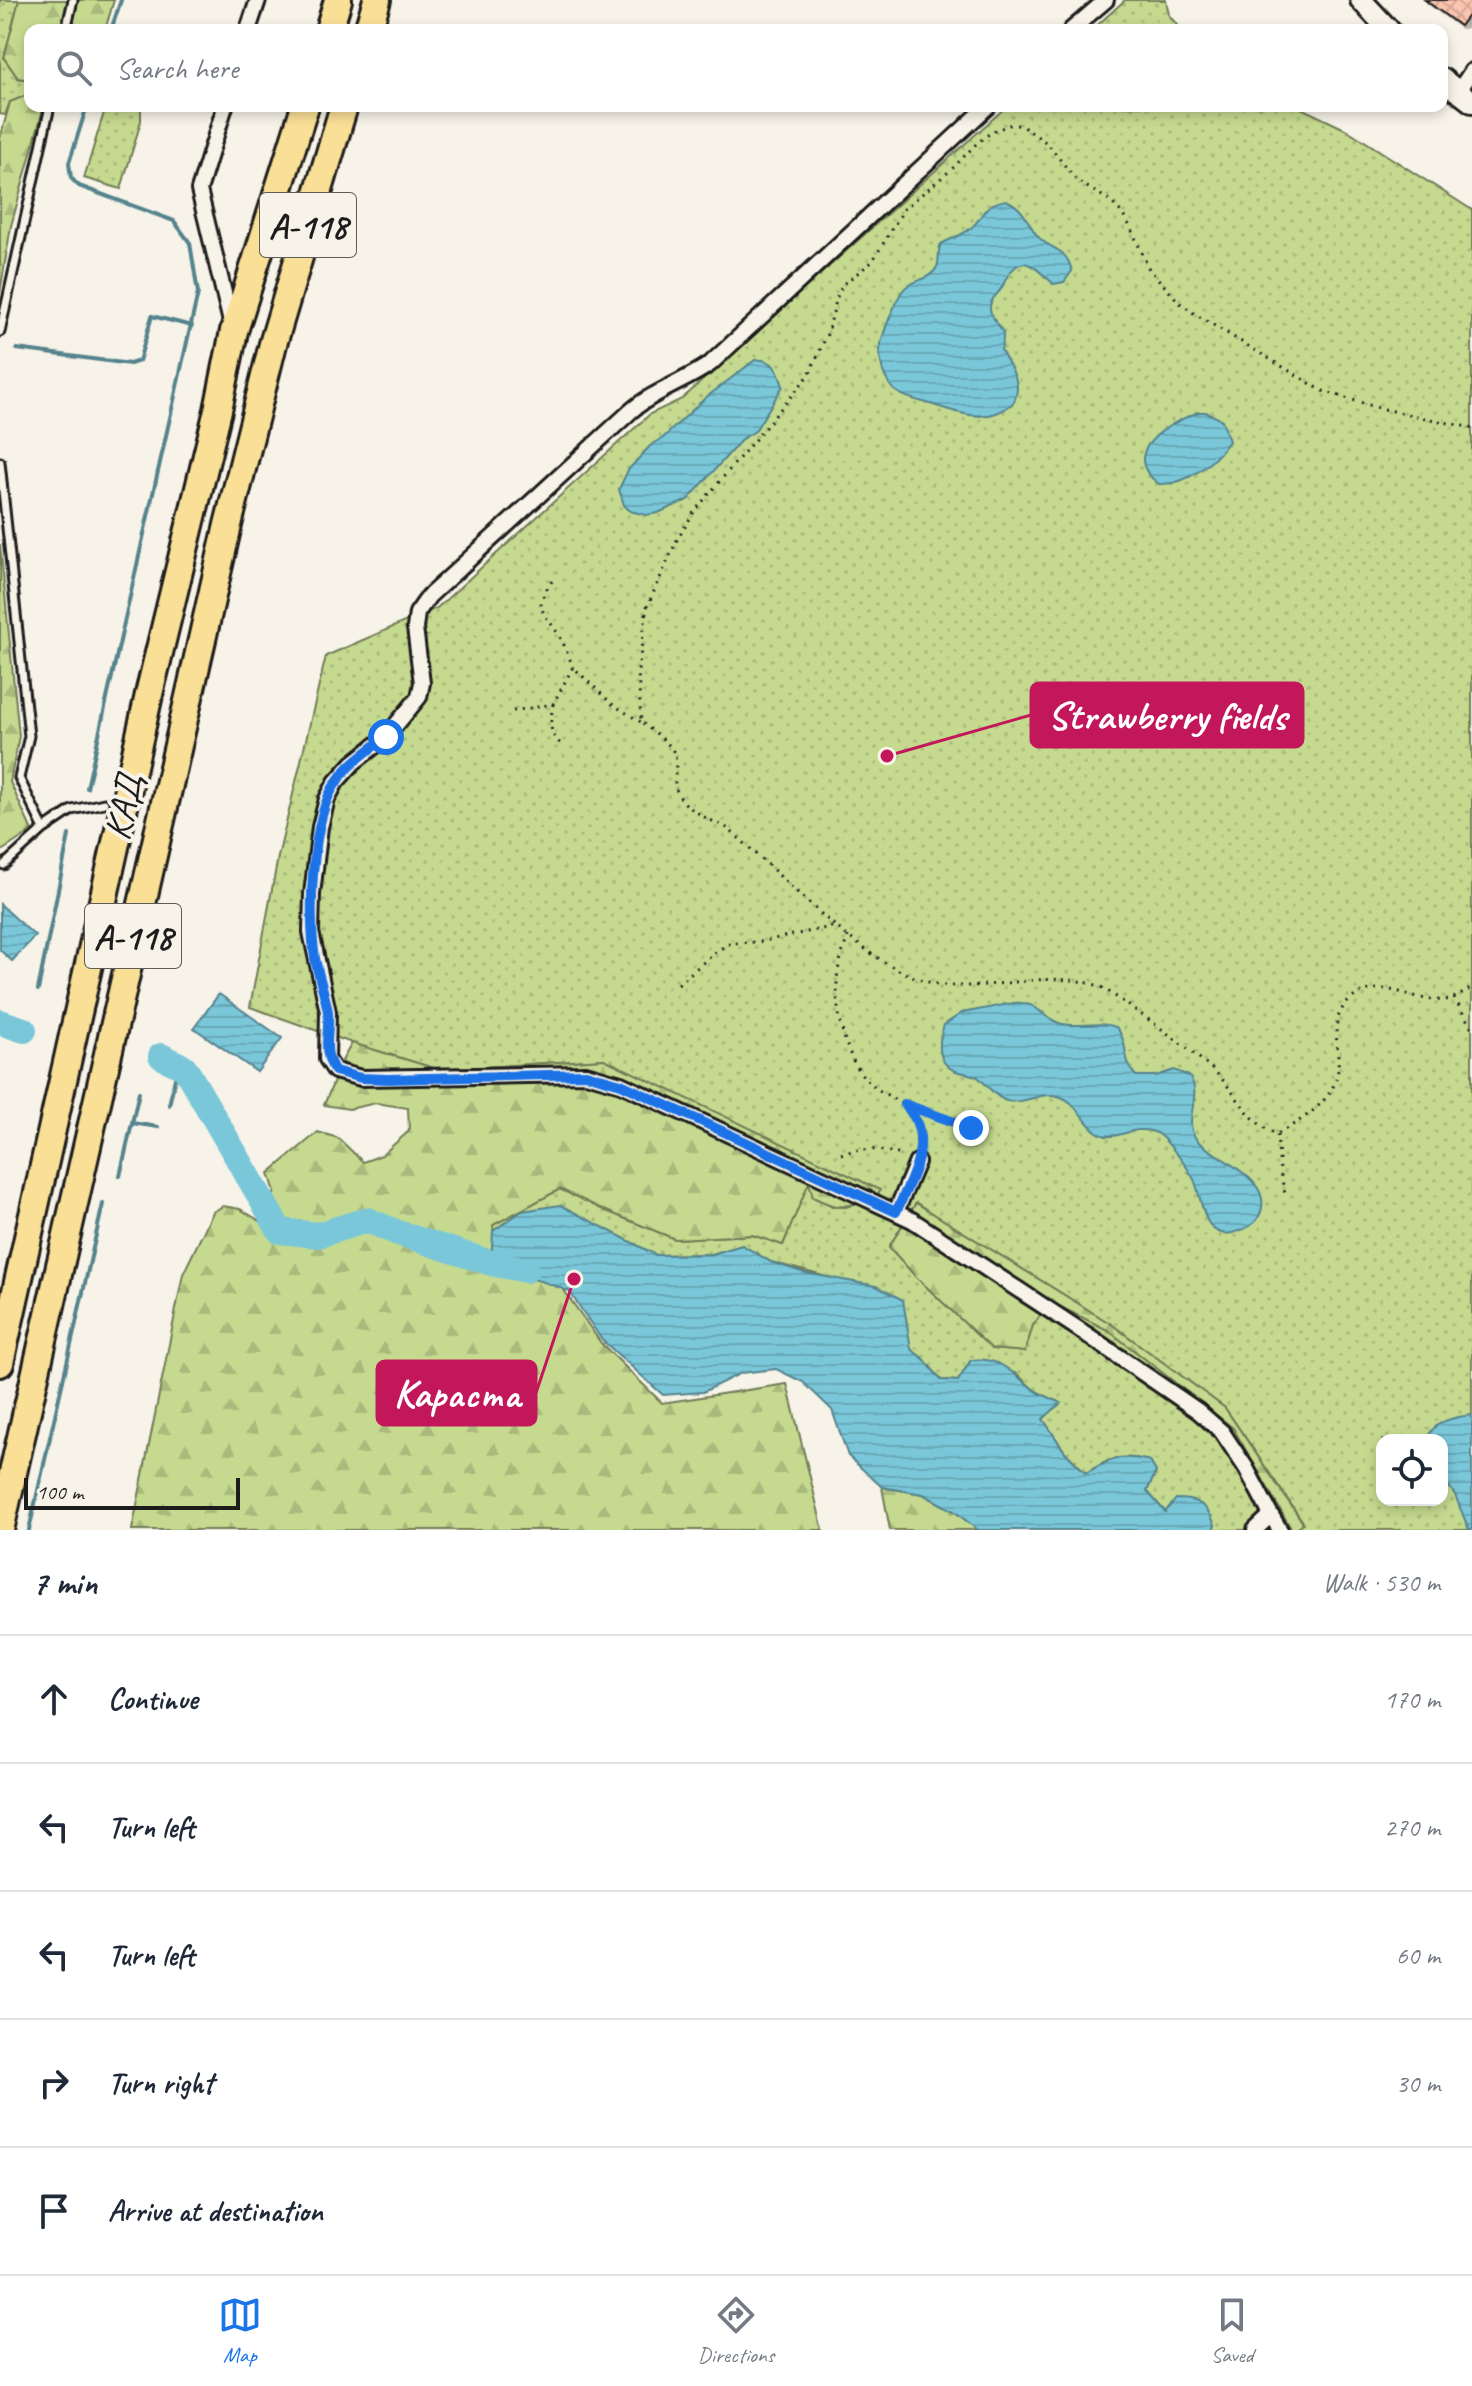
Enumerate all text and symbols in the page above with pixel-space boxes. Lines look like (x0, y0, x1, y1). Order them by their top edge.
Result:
search box (24, 24, 1448, 112)
icon: search (52, 46, 96, 90)
text: Search here (116, 49, 238, 87)
road number: А-118 (260, 193, 356, 257)
callout: Strawberry fields (1031, 683, 1303, 747)
text: Strawberry fields (1048, 691, 1290, 741)
route start (368, 719, 404, 755)
street label: КАД (93, 767, 154, 844)
road number: А-118 (85, 904, 181, 968)
route end (953, 1110, 989, 1146)
callout: Караста (377, 1361, 536, 1425)
text: Караста (394, 1369, 524, 1419)
map controls (1376, 1434, 1448, 1506)
button: locate (1376, 1434, 1448, 1506)
scale bar (24, 1474, 240, 1510)
text: 100 m (36, 1478, 83, 1506)
text: 7 min (32, 1561, 97, 1604)
text: Walk · 530 m (1323, 1566, 1440, 1599)
icon: ahead (32, 1677, 76, 1721)
text: Continue (108, 1680, 198, 1718)
text: 170 m (1384, 1683, 1440, 1716)
icon: left (32, 1805, 76, 1849)
text: Turn left (108, 1808, 195, 1846)
text: 270 m (1384, 1811, 1440, 1844)
icon: left (32, 1933, 76, 1977)
text: Turn left (108, 1936, 195, 1974)
text: 60 m (1396, 1939, 1440, 1972)
icon: right (32, 2061, 76, 2105)
text: Turn right (108, 2064, 213, 2102)
text: 30 m (1396, 2067, 1440, 2100)
icon: arrive (32, 2189, 76, 2233)
text: Arrive at destination (108, 2192, 323, 2230)
tab: Map (218, 2293, 262, 2369)
tab: Directions (698, 2293, 774, 2369)
tab: Saved (1210, 2293, 1254, 2369)

